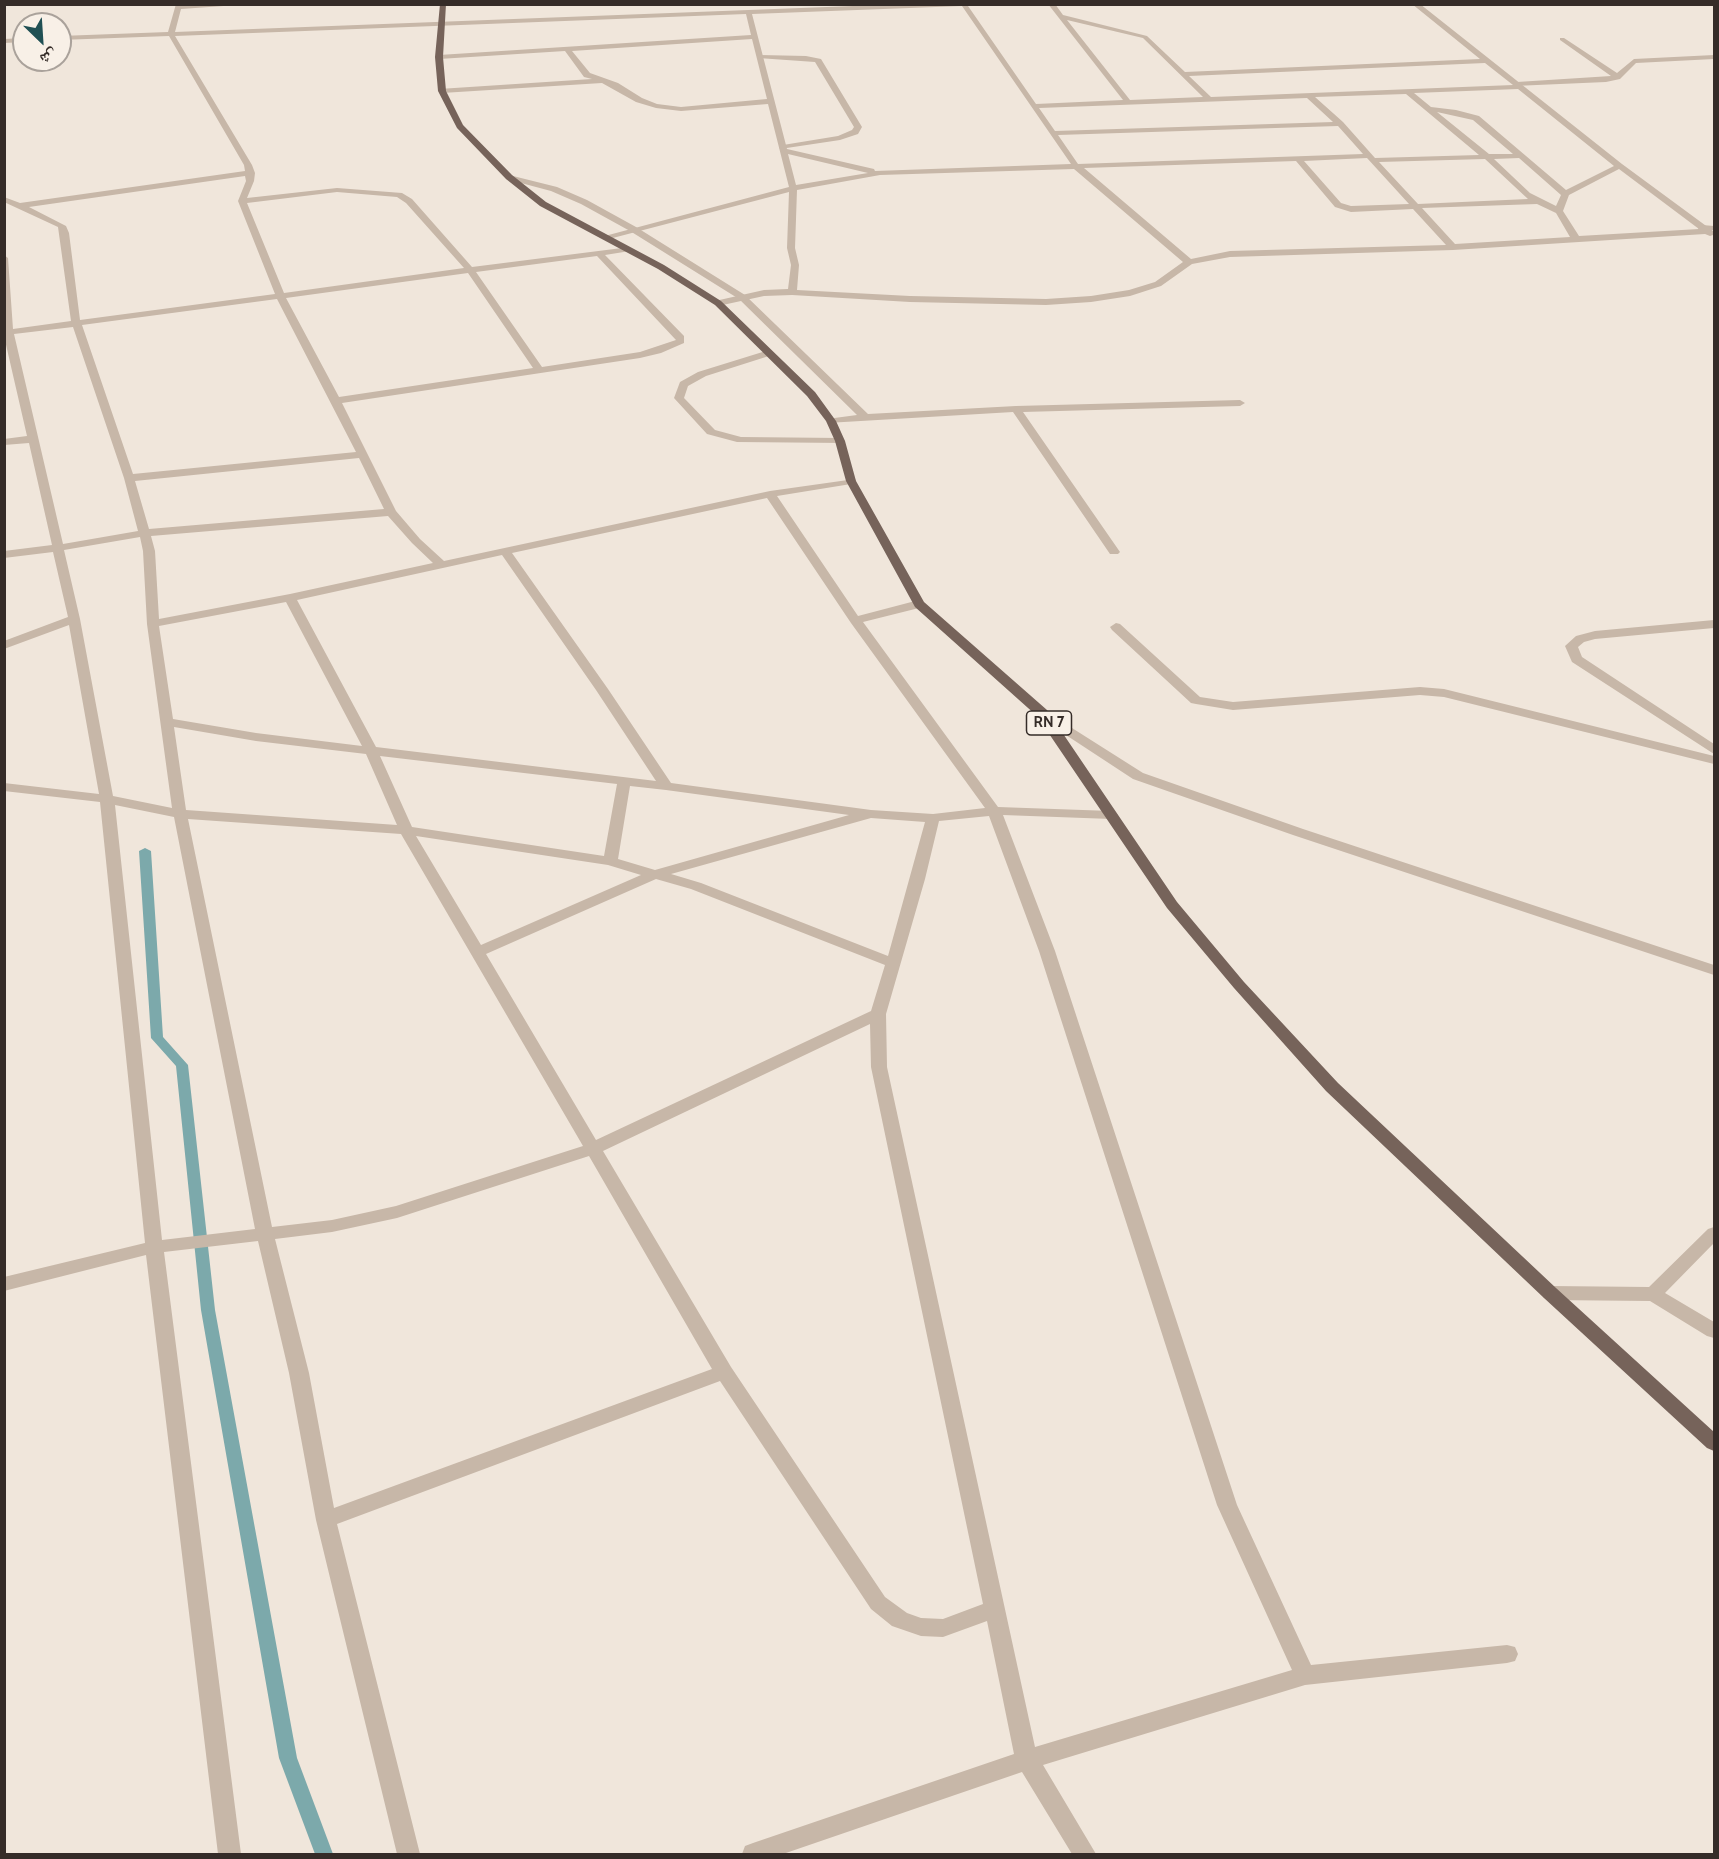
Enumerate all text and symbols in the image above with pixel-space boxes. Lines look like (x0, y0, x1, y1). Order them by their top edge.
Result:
north arrow (12, 12, 72, 72)
text: ش (37, 45, 61, 69)
road number: RN 7 (1026, 711, 1072, 735)

